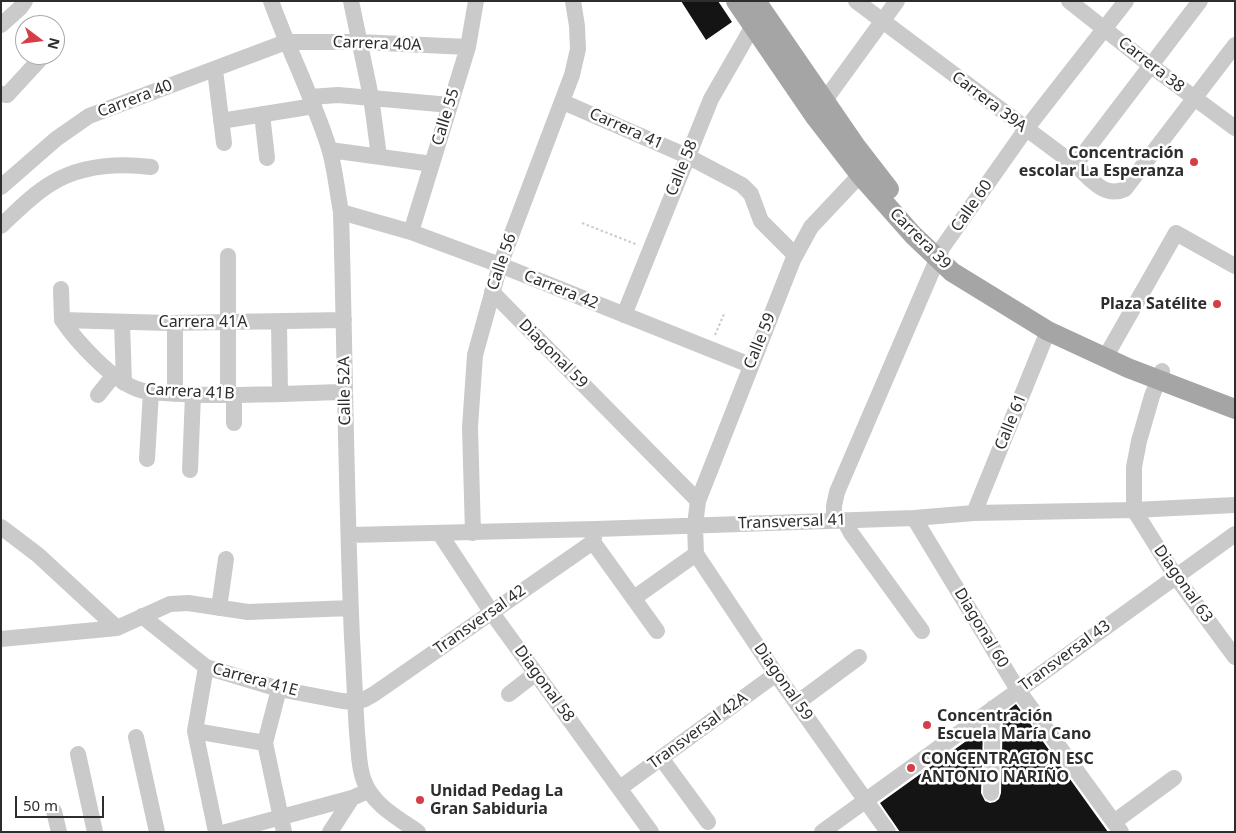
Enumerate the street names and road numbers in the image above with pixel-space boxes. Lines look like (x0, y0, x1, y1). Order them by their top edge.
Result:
street label: Carrera 40A (332, 33, 422, 55)
street label: Carrera 38 (1114, 33, 1188, 97)
street label: Carrera 39A (948, 68, 1030, 136)
street label: Carrera 40 (95, 76, 175, 122)
street label: Calle 55 (428, 86, 464, 148)
street label: Carrera 41 (586, 104, 666, 154)
street label: Calle 58 (662, 137, 702, 199)
street label: Calle 60 (947, 176, 997, 236)
street label: Carrera 39 (885, 204, 955, 274)
street label: Calle 56 (483, 231, 521, 293)
street label: Carrera 42 (521, 266, 601, 314)
street label: Calle 59 (740, 310, 780, 372)
street label: Carrera 41A (159, 312, 247, 332)
street label: Diagonal 59 (514, 315, 592, 393)
street label: Calle 52A (335, 356, 355, 426)
street label: Carrera 41B (145, 380, 235, 404)
street label: Calle 61 (991, 391, 1031, 453)
street label: Transversal 41 (738, 511, 846, 533)
street label: Diagonal 63 (1149, 542, 1217, 626)
street label: Transversal 42 (430, 581, 530, 659)
street label: Diagonal 60 (950, 585, 1012, 671)
street label: Transversal 43 (1016, 617, 1114, 695)
street label: Diagonal 59 (749, 640, 817, 724)
street label: Diagonal 58 (510, 642, 578, 726)
street label: Carrera 41E (210, 659, 300, 701)
street label: Transversal 42A (645, 689, 751, 773)

